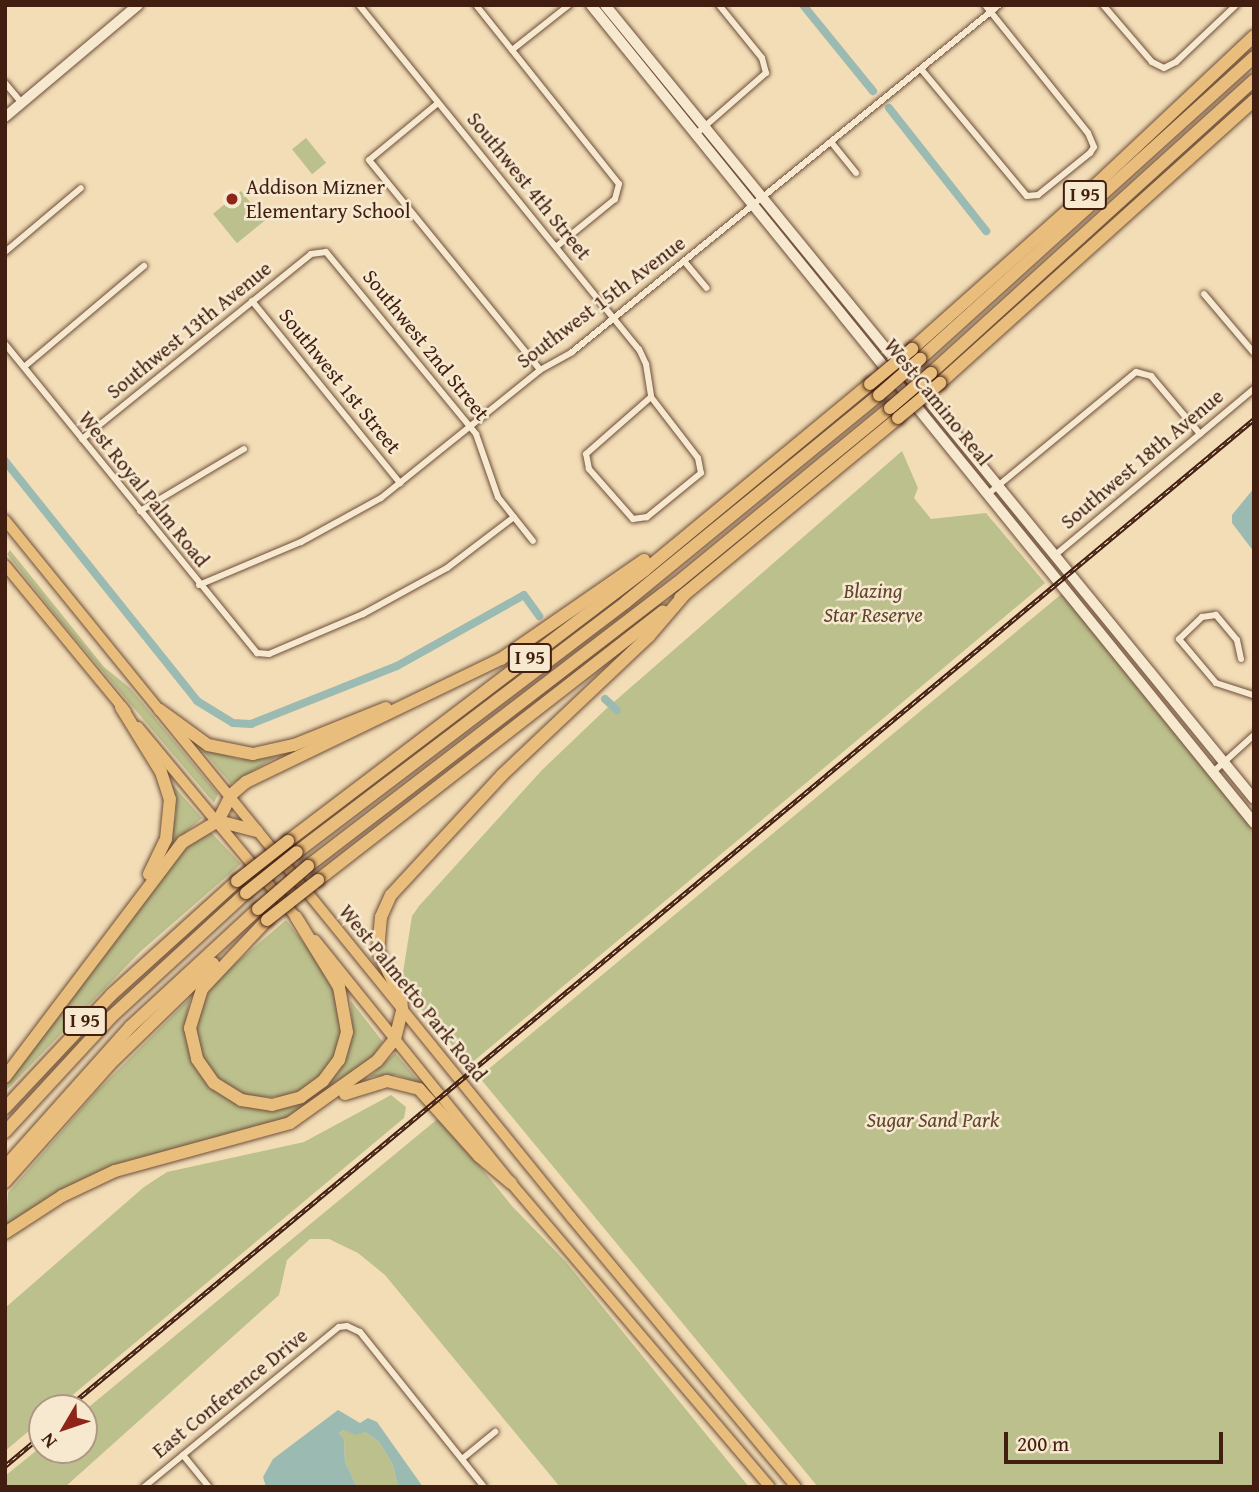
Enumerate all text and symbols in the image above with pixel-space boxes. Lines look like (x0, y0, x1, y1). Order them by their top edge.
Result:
street label: Southwest 4th Street (462, 107, 596, 265)
place label: Addison Mizner Elementary School (246, 174, 411, 224)
road number: I 95 (1062, 180, 1108, 210)
marker: Addison Mizner Elementary School (224, 191, 240, 207)
street label: Southwest 15th Avenue (512, 230, 690, 374)
street label: Southwest 13th Avenue (101, 256, 277, 404)
street label: Southwest 2nd Street (357, 264, 495, 426)
street label: Southwest 1st Street (274, 303, 406, 459)
street label: West Camino Real (879, 333, 997, 471)
street label: Southwest 18th Avenue (1055, 384, 1229, 534)
street label: West Royal Palm Road (73, 406, 215, 572)
park label: Blazing Star Reserve (823, 578, 923, 628)
road number: I 95 (507, 642, 553, 674)
street label: West Palmetto Park Road (334, 899, 492, 1087)
road number: I 95 (62, 1006, 108, 1036)
park label: Sugar Sand Park (867, 1107, 999, 1133)
street label: East Conference Drive (147, 1323, 313, 1463)
north arrow (28, 1394, 98, 1464)
scale bar (1007, 1418, 1226, 1462)
text: N (33, 1427, 63, 1455)
text: 200 m (1017, 1428, 1069, 1459)

